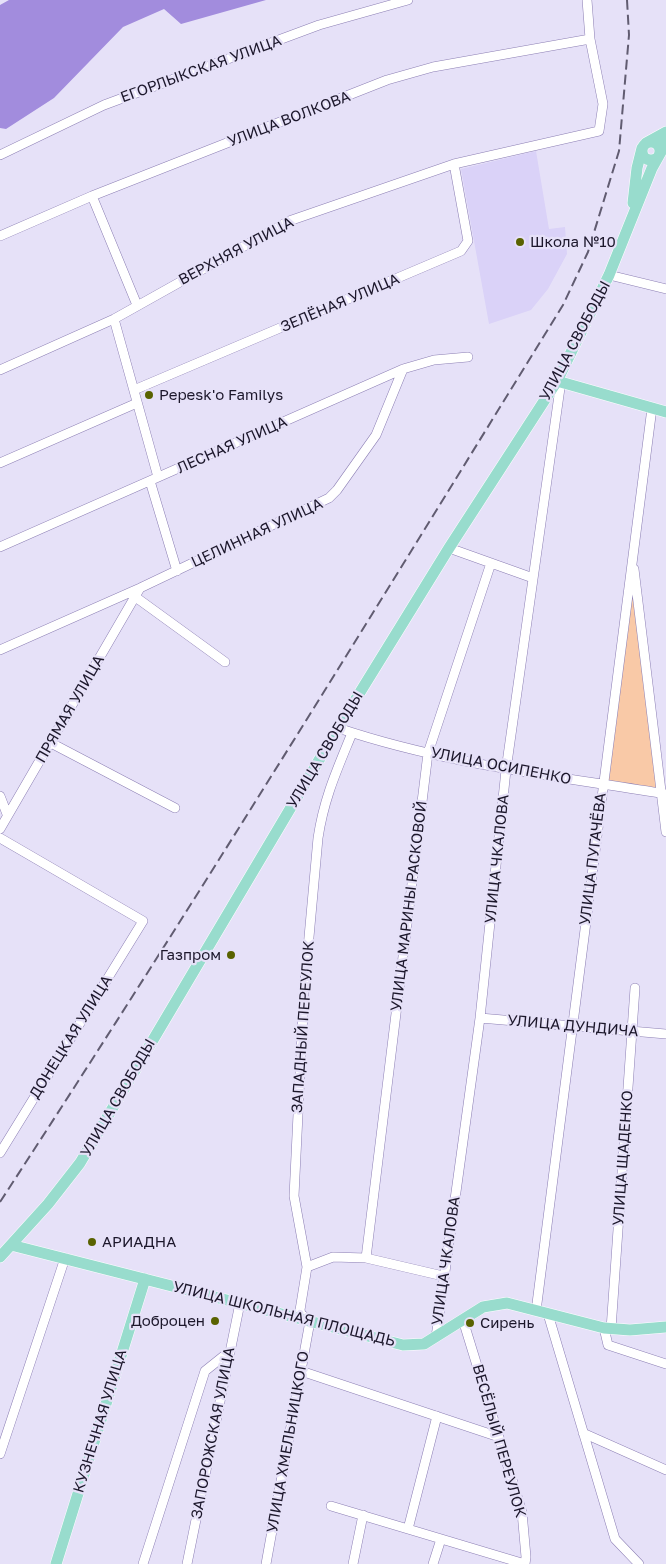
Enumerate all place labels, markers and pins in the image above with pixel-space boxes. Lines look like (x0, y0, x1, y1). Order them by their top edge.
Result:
place label: Школа №10 (530, 233, 616, 251)
marker: Школа №10 (514, 236, 526, 248)
place label: Pepesk'o Familys (159, 386, 283, 404)
marker: Pepesk'o Familys (143, 389, 155, 401)
place label: Газпром (160, 946, 221, 964)
marker: Газпром (225, 949, 237, 961)
place label: АРИАДНА (102, 1233, 176, 1251)
marker: АРИАДНА (86, 1236, 98, 1248)
place label: Доброцен (131, 1312, 205, 1330)
place label: Сирень (480, 1314, 534, 1332)
marker: Доброцен (209, 1315, 221, 1327)
marker: Сирень (464, 1317, 476, 1329)

